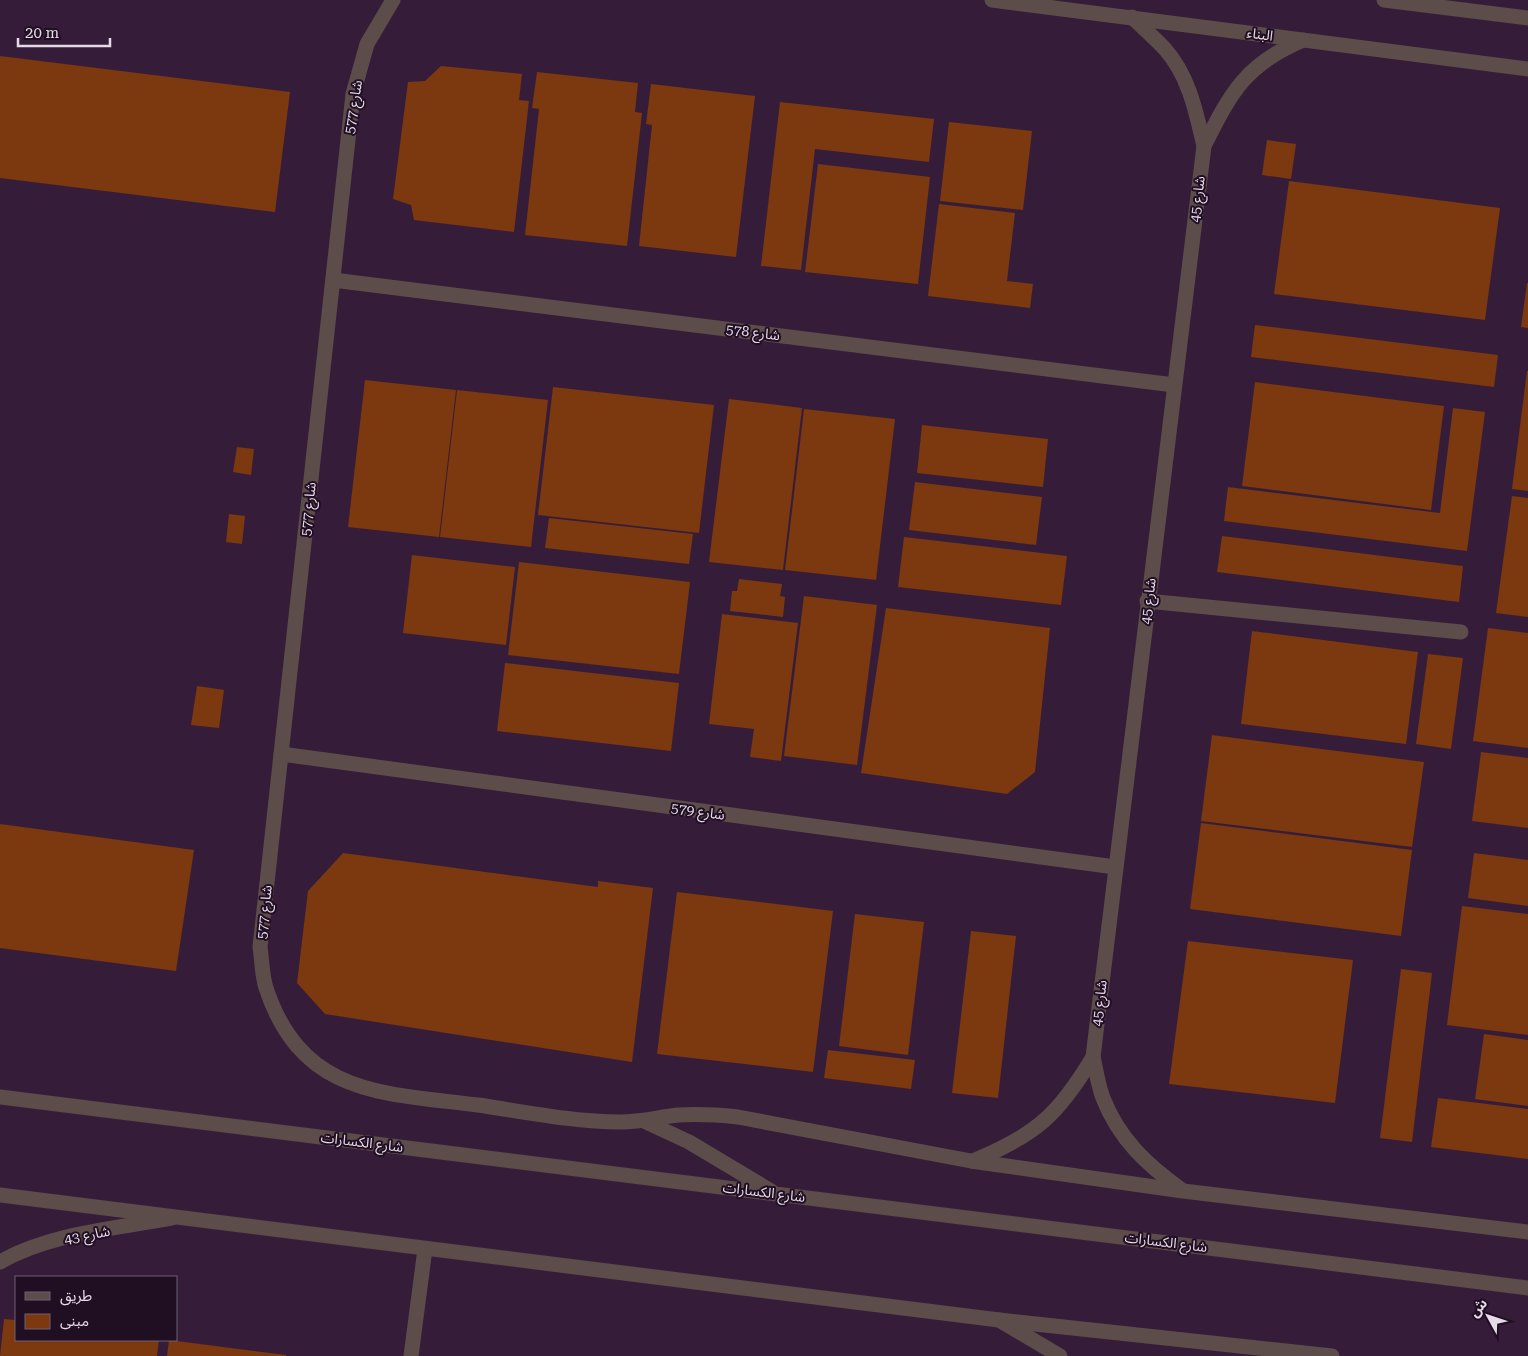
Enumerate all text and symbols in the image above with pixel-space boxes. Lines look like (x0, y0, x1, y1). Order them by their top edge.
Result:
scale bar (18, 15, 110, 47)
text: 20 m (25, 24, 60, 42)
street label: البناء (1246, 24, 1274, 44)
street label: شارع 577 (341, 79, 368, 136)
street label: شارع 45 (1186, 175, 1211, 223)
street label: شارع 578 (725, 321, 781, 346)
street label: شارع 577 (297, 481, 322, 537)
street label: شارع 45 (1137, 577, 1162, 625)
street label: شارع 579 (670, 799, 726, 826)
street label: شارع 577 (253, 884, 278, 940)
street label: شارع 45 (1088, 979, 1113, 1027)
street label: شارع الكسارات (320, 1129, 404, 1158)
street label: شارع الكسارات (722, 1179, 806, 1208)
street label: شارع 43 (63, 1223, 112, 1250)
street label: شارع الكسارات (1124, 1229, 1208, 1258)
legend (15, 1276, 178, 1341)
text: طريق (60, 1287, 92, 1306)
north arrow (1463, 1291, 1513, 1341)
text: ش (1466, 1295, 1490, 1320)
text: مبنى (60, 1312, 89, 1330)

